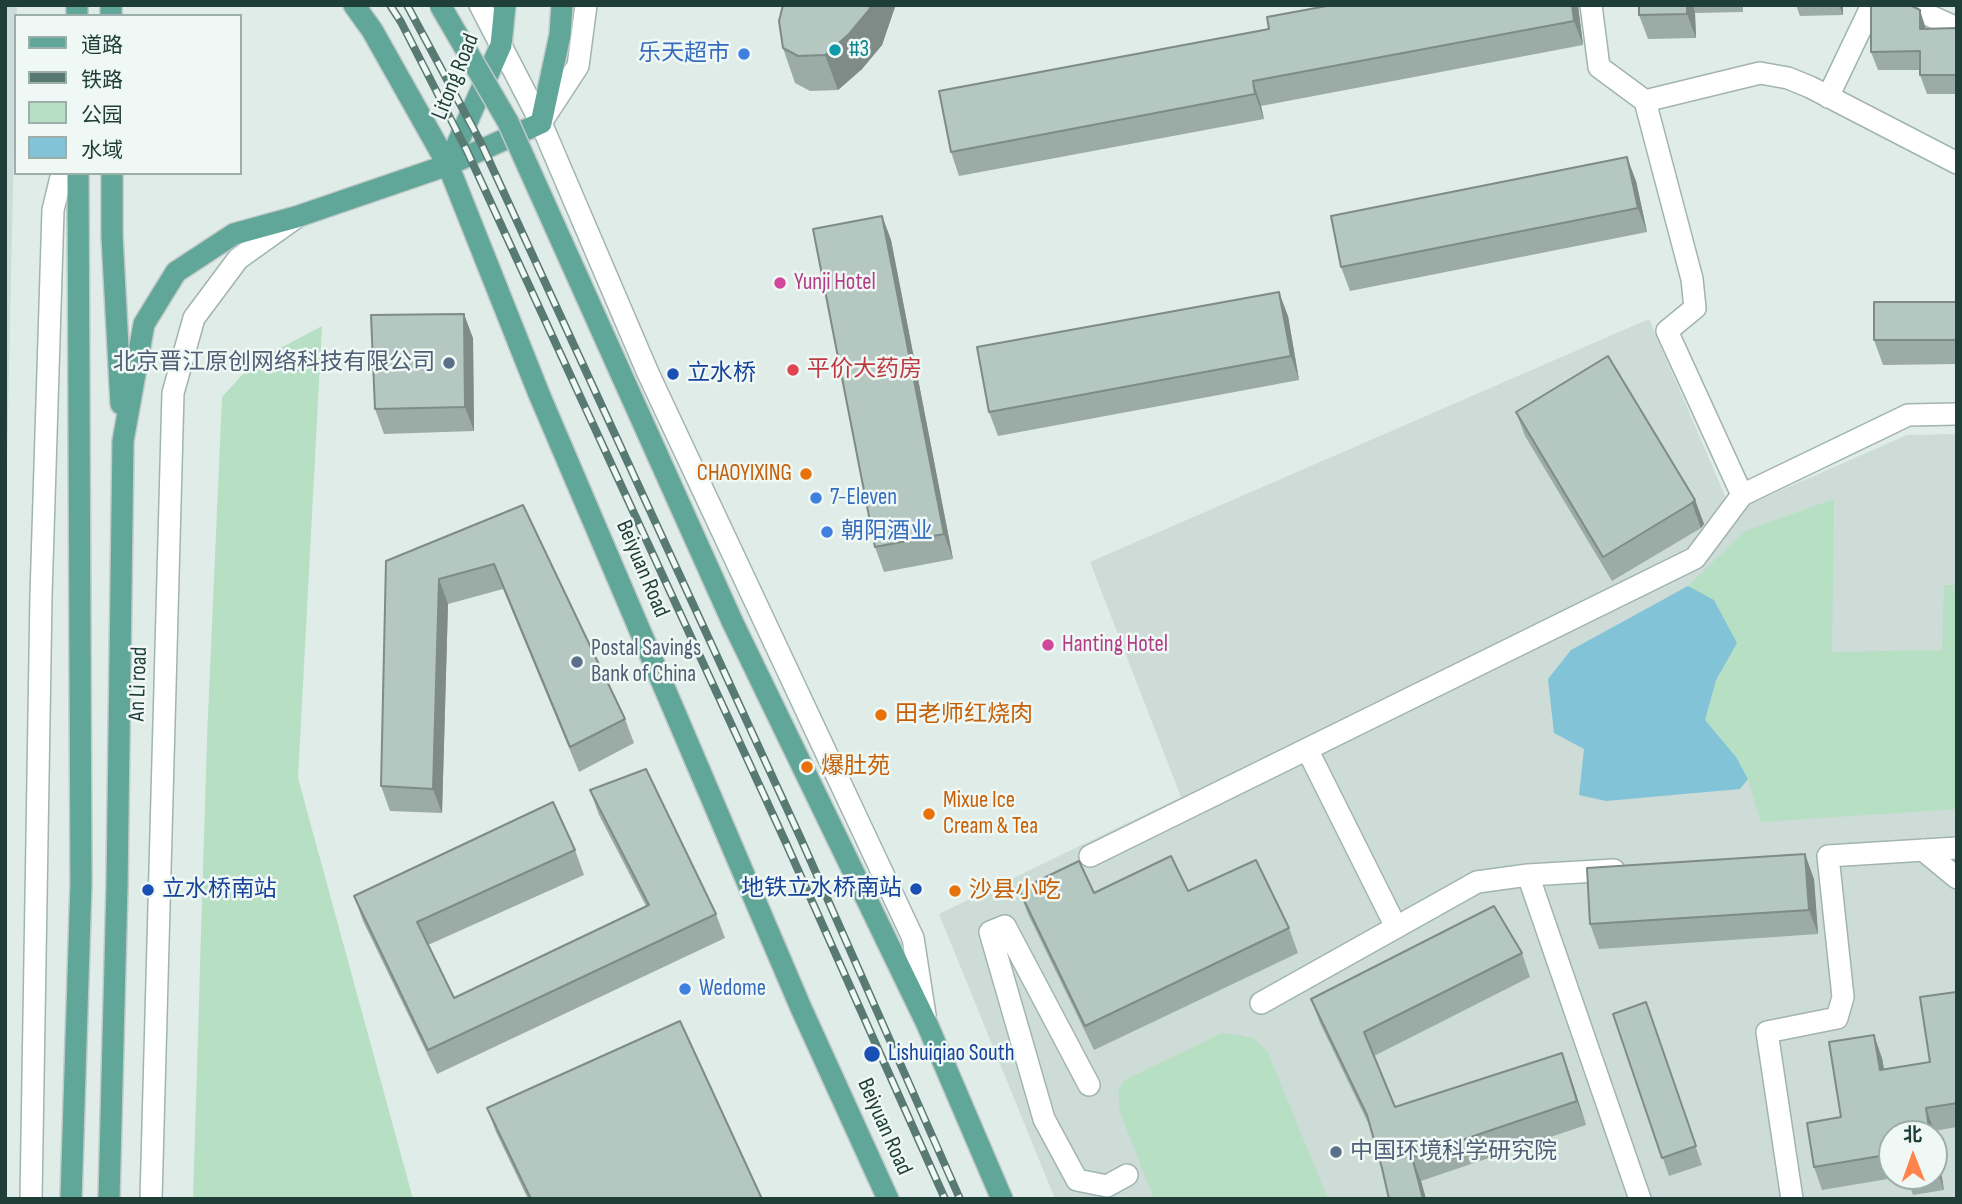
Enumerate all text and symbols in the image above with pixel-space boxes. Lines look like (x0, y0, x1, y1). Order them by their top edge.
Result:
legend (14, 14, 242, 175)
street label: Litong Road (426, 30, 486, 124)
text: 道路 (81, 33, 123, 58)
place label: #3 (849, 36, 869, 64)
place label: 乐天超市 (638, 40, 730, 68)
marker: #3 (827, 42, 843, 58)
marker: 乐天超市 (736, 46, 752, 62)
text: 铁路 (81, 68, 123, 93)
text: 公园 (81, 103, 123, 128)
text: 水域 (81, 138, 123, 163)
place label: Yunji Hotel (794, 269, 876, 297)
marker: Yunji Hotel (772, 275, 788, 291)
place label: 北京晋江原创网络科技有限公司 (113, 349, 435, 377)
marker: 北京晋江原创网络科技有限公司 (441, 355, 457, 371)
place label: 平价大药房 (807, 356, 922, 384)
place label: 立水桥 (687, 360, 756, 388)
marker: 平价大药房 (785, 362, 801, 378)
marker: 立水桥 (665, 366, 681, 382)
place label: CHAOYIXING (697, 460, 792, 488)
marker: CHAOYIXING (798, 466, 814, 482)
place label: 7-Eleven (830, 484, 897, 512)
marker: 7-Eleven (808, 490, 824, 506)
street label: Beiyuan Road (609, 516, 675, 622)
place label: 朝阳酒业 (841, 518, 933, 546)
marker: 朝阳酒业 (819, 524, 835, 540)
place label: Hanting Hotel (1062, 631, 1168, 659)
place label: Postal Savings Bank of China (591, 635, 701, 689)
marker: Hanting Hotel (1040, 637, 1056, 653)
street label: An Li road (124, 646, 154, 722)
marker: Postal Savings Bank of China (569, 654, 585, 670)
place label: 田老师红烧肉 (895, 701, 1033, 729)
marker: 田老师红烧肉 (873, 707, 889, 723)
place label: 爆肚苑 (821, 753, 890, 781)
marker: 爆肚苑 (799, 759, 815, 775)
place label: Mixue Ice Cream & Tea (943, 787, 1038, 841)
marker: Mixue Ice Cream & Tea (921, 806, 937, 822)
place label: 地铁立水桥南站 (741, 875, 902, 903)
place label: 立水桥南站 (162, 876, 277, 904)
place label: 沙县小吃 (969, 877, 1061, 905)
marker: 地铁立水桥南站 (908, 881, 924, 897)
marker: 立水桥南站 (140, 882, 156, 898)
marker: 沙县小吃 (947, 883, 963, 899)
place label: Wedome (699, 975, 766, 1003)
marker: Wedome (677, 981, 693, 997)
place label: Lishuiqiao South (888, 1040, 1015, 1068)
marker: Lishuiqiao South (862, 1044, 882, 1064)
street label: Beiyuan Road (850, 1074, 918, 1180)
north arrow (1878, 1120, 1948, 1190)
text: 北 (1903, 1124, 1922, 1147)
place label: 中国环境科学研究院 (1350, 1138, 1557, 1166)
marker: 中国环境科学研究院 (1328, 1144, 1344, 1160)

